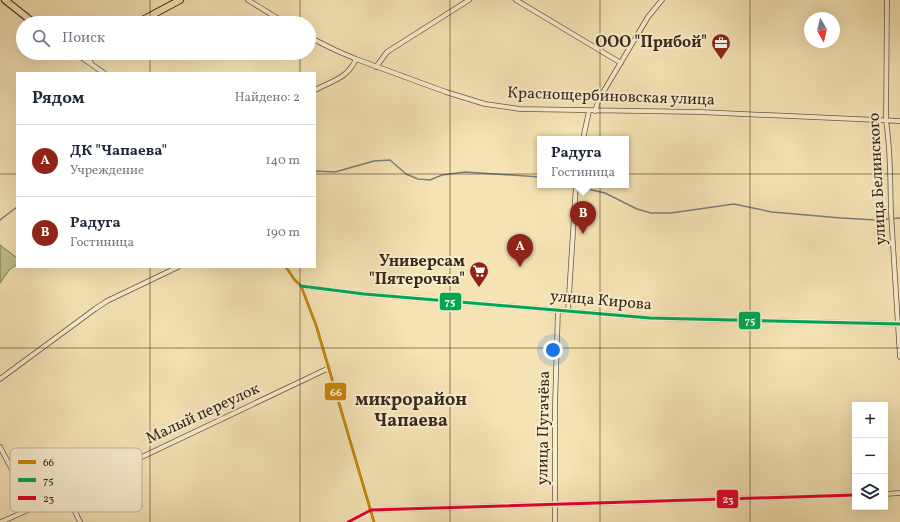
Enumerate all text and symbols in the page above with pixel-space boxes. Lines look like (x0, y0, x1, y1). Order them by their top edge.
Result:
north arrow (804, 12, 840, 48)
search box (16, 16, 316, 60)
icon: search (30, 27, 52, 49)
text: Поиск (62, 28, 105, 49)
place label: ООО "Прибой" (595, 32, 707, 54)
office icon: ООО "Прибой" (710, 32, 732, 60)
street label: Краснощербиновская улица (507, 82, 715, 112)
text: Рядом (32, 87, 85, 110)
text: Найдено: 2 (235, 89, 300, 107)
street label: улица Белинского (864, 112, 892, 246)
popup (537, 136, 629, 188)
text: ДК "Чапаева" (70, 141, 167, 162)
text: Радуга (551, 143, 602, 164)
text: A (40, 152, 50, 170)
text: 140 m (266, 152, 300, 170)
text: Учреждение (70, 162, 144, 180)
text: Гостиница (551, 164, 615, 182)
pin: B (570, 201, 596, 234)
text: Радуга (70, 213, 121, 234)
text: B (41, 224, 49, 242)
text: 190 m (266, 224, 300, 242)
text: Гостиница (70, 234, 134, 252)
pin: A (507, 234, 533, 267)
place label: Универсам "Пятерочка" (369, 251, 465, 291)
supermarket icon: Универсам "Пятерочка" (468, 260, 490, 288)
street label: улица Кирова (549, 286, 653, 316)
line badge: 75 (439, 292, 462, 311)
text: 75 (445, 295, 455, 310)
line badge: 75 (738, 311, 761, 330)
text: 75 (745, 314, 755, 329)
your location (543, 340, 563, 360)
street label: улица Пугачёва (532, 371, 556, 485)
street label: Малый переулок (142, 378, 264, 450)
line badge: 66 (324, 382, 347, 401)
text: 66 (330, 386, 342, 401)
district label: микрорайон Чапаева (355, 388, 467, 434)
map controls (852, 402, 888, 510)
button: + (852, 402, 888, 438)
button: − (852, 438, 888, 474)
legend (10, 448, 142, 512)
text: 66 (43, 456, 55, 471)
text: 75 (43, 474, 54, 489)
button: layers (852, 474, 888, 510)
line badge: 23 (716, 489, 739, 509)
text: 23 (43, 492, 55, 507)
text: 23 (722, 493, 734, 508)

